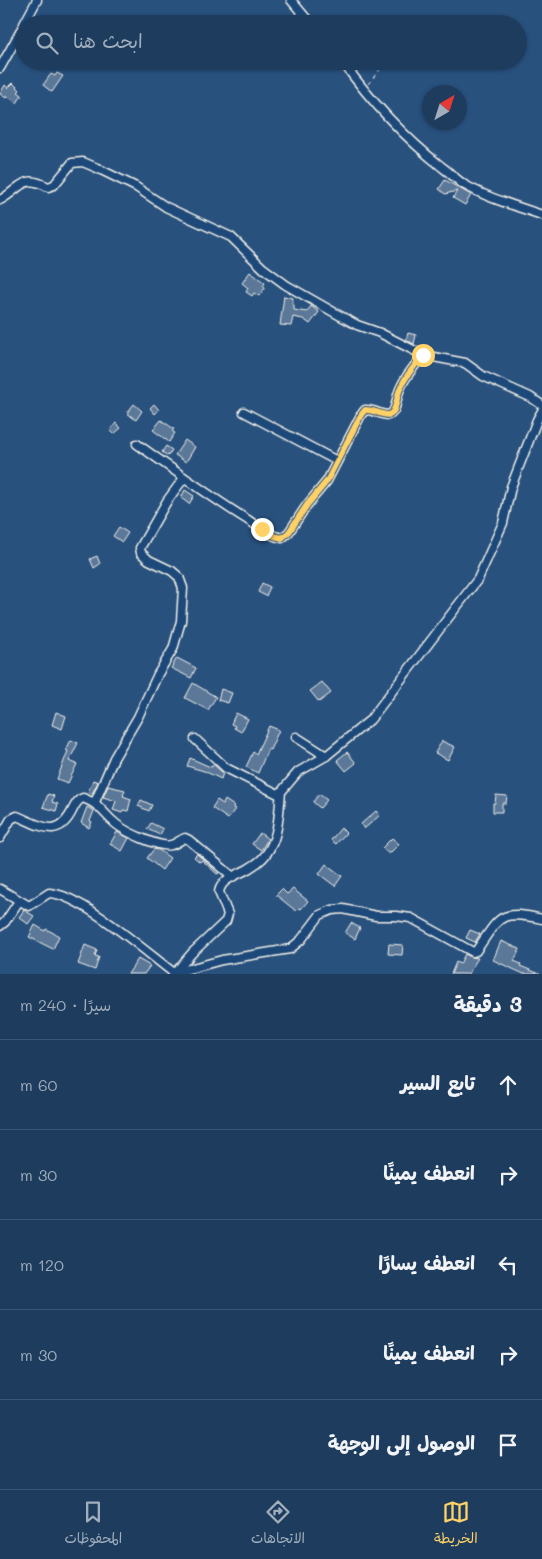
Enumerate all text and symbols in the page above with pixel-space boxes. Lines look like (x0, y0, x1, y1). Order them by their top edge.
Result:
search box (15, 15, 527, 70)
text: ابحث هنا (73, 28, 143, 53)
icon: search (33, 29, 61, 57)
north arrow (422, 85, 467, 130)
route start (412, 344, 435, 367)
route end (251, 518, 274, 541)
text: 3 دقيقة (453, 990, 522, 1017)
text: سيرًا · 240 m (20, 994, 111, 1015)
text: تابع السير (400, 1070, 475, 1095)
icon: ahead (494, 1071, 522, 1099)
text: 60 m (20, 1074, 57, 1095)
text: انعطف يمينًا (383, 1160, 475, 1185)
icon: right (494, 1161, 522, 1189)
text: 30 m (20, 1164, 57, 1185)
text: انعطف يسارًا (378, 1250, 475, 1275)
icon: left (494, 1251, 522, 1279)
text: 120 m (20, 1254, 64, 1275)
text: انعطف يمينًا (383, 1340, 475, 1365)
icon: right (494, 1341, 522, 1369)
text: 30 m (20, 1344, 57, 1365)
text: الوصول إلى الوجهة (328, 1430, 475, 1455)
icon: arrive (494, 1431, 522, 1459)
tab: المحفوظات (64, 1498, 122, 1551)
tab: الاتجاهات (251, 1498, 305, 1551)
tab: الخريطة (434, 1498, 478, 1551)

